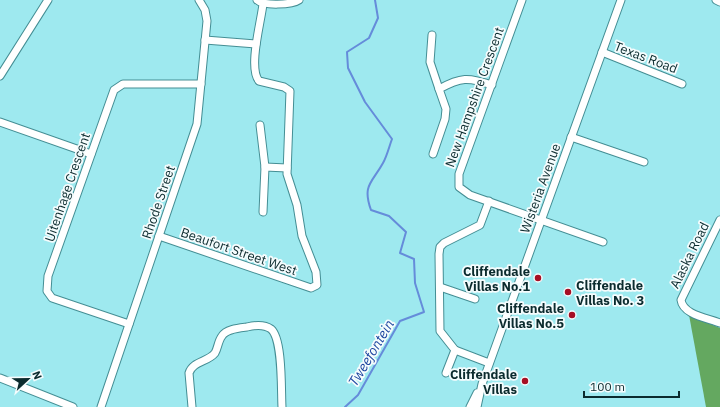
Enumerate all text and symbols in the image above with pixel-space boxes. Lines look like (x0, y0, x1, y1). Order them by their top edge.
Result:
street label: New Hampshire Crescent (441, 25, 508, 170)
street label: Texas Road (612, 38, 680, 77)
street label: Uitenhage Crescent (41, 130, 94, 244)
street label: Wisteria Avenue (516, 141, 565, 235)
street label: Rhode Street (138, 163, 179, 241)
street label: Alaska Road (666, 219, 713, 291)
street label: Beaufort Street West (178, 224, 299, 279)
place label: Cliffendale Villas No.1 (463, 263, 530, 295)
marker: Cliffendale Villas No.1 (533, 273, 543, 283)
place label: Cliffendale Villas No. 3 (576, 277, 644, 309)
marker: Cliffendale Villas No. 3 (563, 287, 573, 297)
place label: Cliffendale Villas No.5 (497, 300, 564, 332)
marker: Cliffendale Villas No.5 (567, 310, 577, 320)
water label: Tweefontein (344, 316, 398, 390)
north arrow (8, 359, 48, 399)
place label: Cliffendale Villas (450, 366, 517, 398)
text: N (29, 369, 45, 382)
scale bar (584, 373, 679, 399)
marker: Cliffendale Villas (520, 376, 530, 386)
text: 100 m (590, 379, 625, 394)

